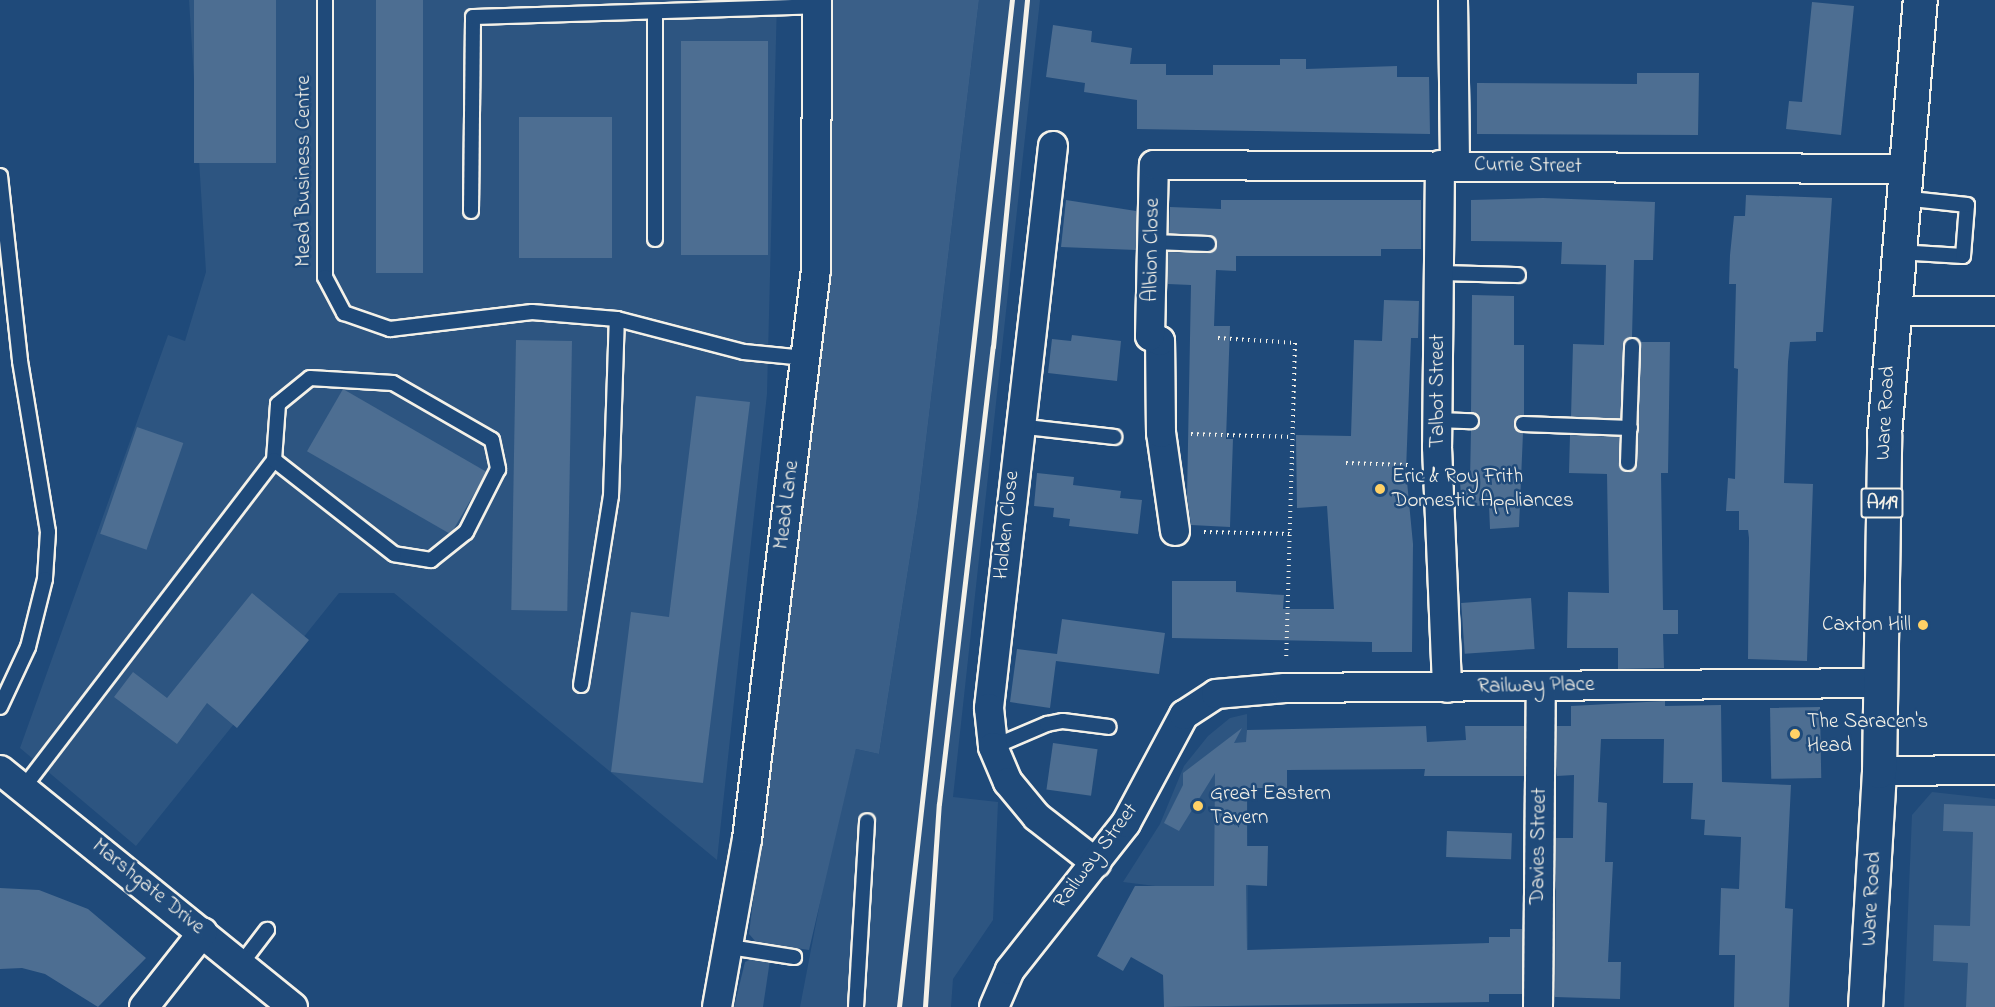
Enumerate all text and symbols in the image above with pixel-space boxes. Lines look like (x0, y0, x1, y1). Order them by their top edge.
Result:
street label: Mead Business Centre (291, 75, 317, 267)
street label: Currie Street (1474, 152, 1582, 180)
street label: Albion Close (1138, 198, 1166, 302)
street label: Talbot Street (1425, 334, 1451, 448)
street label: Ware Road (1871, 365, 1901, 461)
street label: Mead Lane (769, 459, 805, 551)
place label: Eric & Roy Frith Domestic Appliances (1392, 464, 1574, 514)
street label: Holden Close (989, 470, 1025, 580)
marker: Eric & Roy Frith Domestic Appliances (1373, 482, 1387, 496)
road number: A119 (1860, 486, 1904, 520)
place label: Caxton Hill (1822, 612, 1911, 638)
marker: Caxton Hill (1916, 618, 1930, 632)
street label: Railway Place (1477, 672, 1595, 700)
place label: The Saracen's Head (1807, 709, 1928, 759)
marker: The Saracen's Head (1788, 727, 1802, 741)
place label: Great Eastern Tavern (1210, 781, 1331, 831)
street label: Davies Street (1525, 787, 1553, 905)
street label: Railway Street (1048, 798, 1144, 914)
marker: Great Eastern Tavern (1191, 799, 1205, 813)
street label: Marshgate Drive (87, 834, 209, 940)
street label: Ware Road (1857, 851, 1887, 947)

